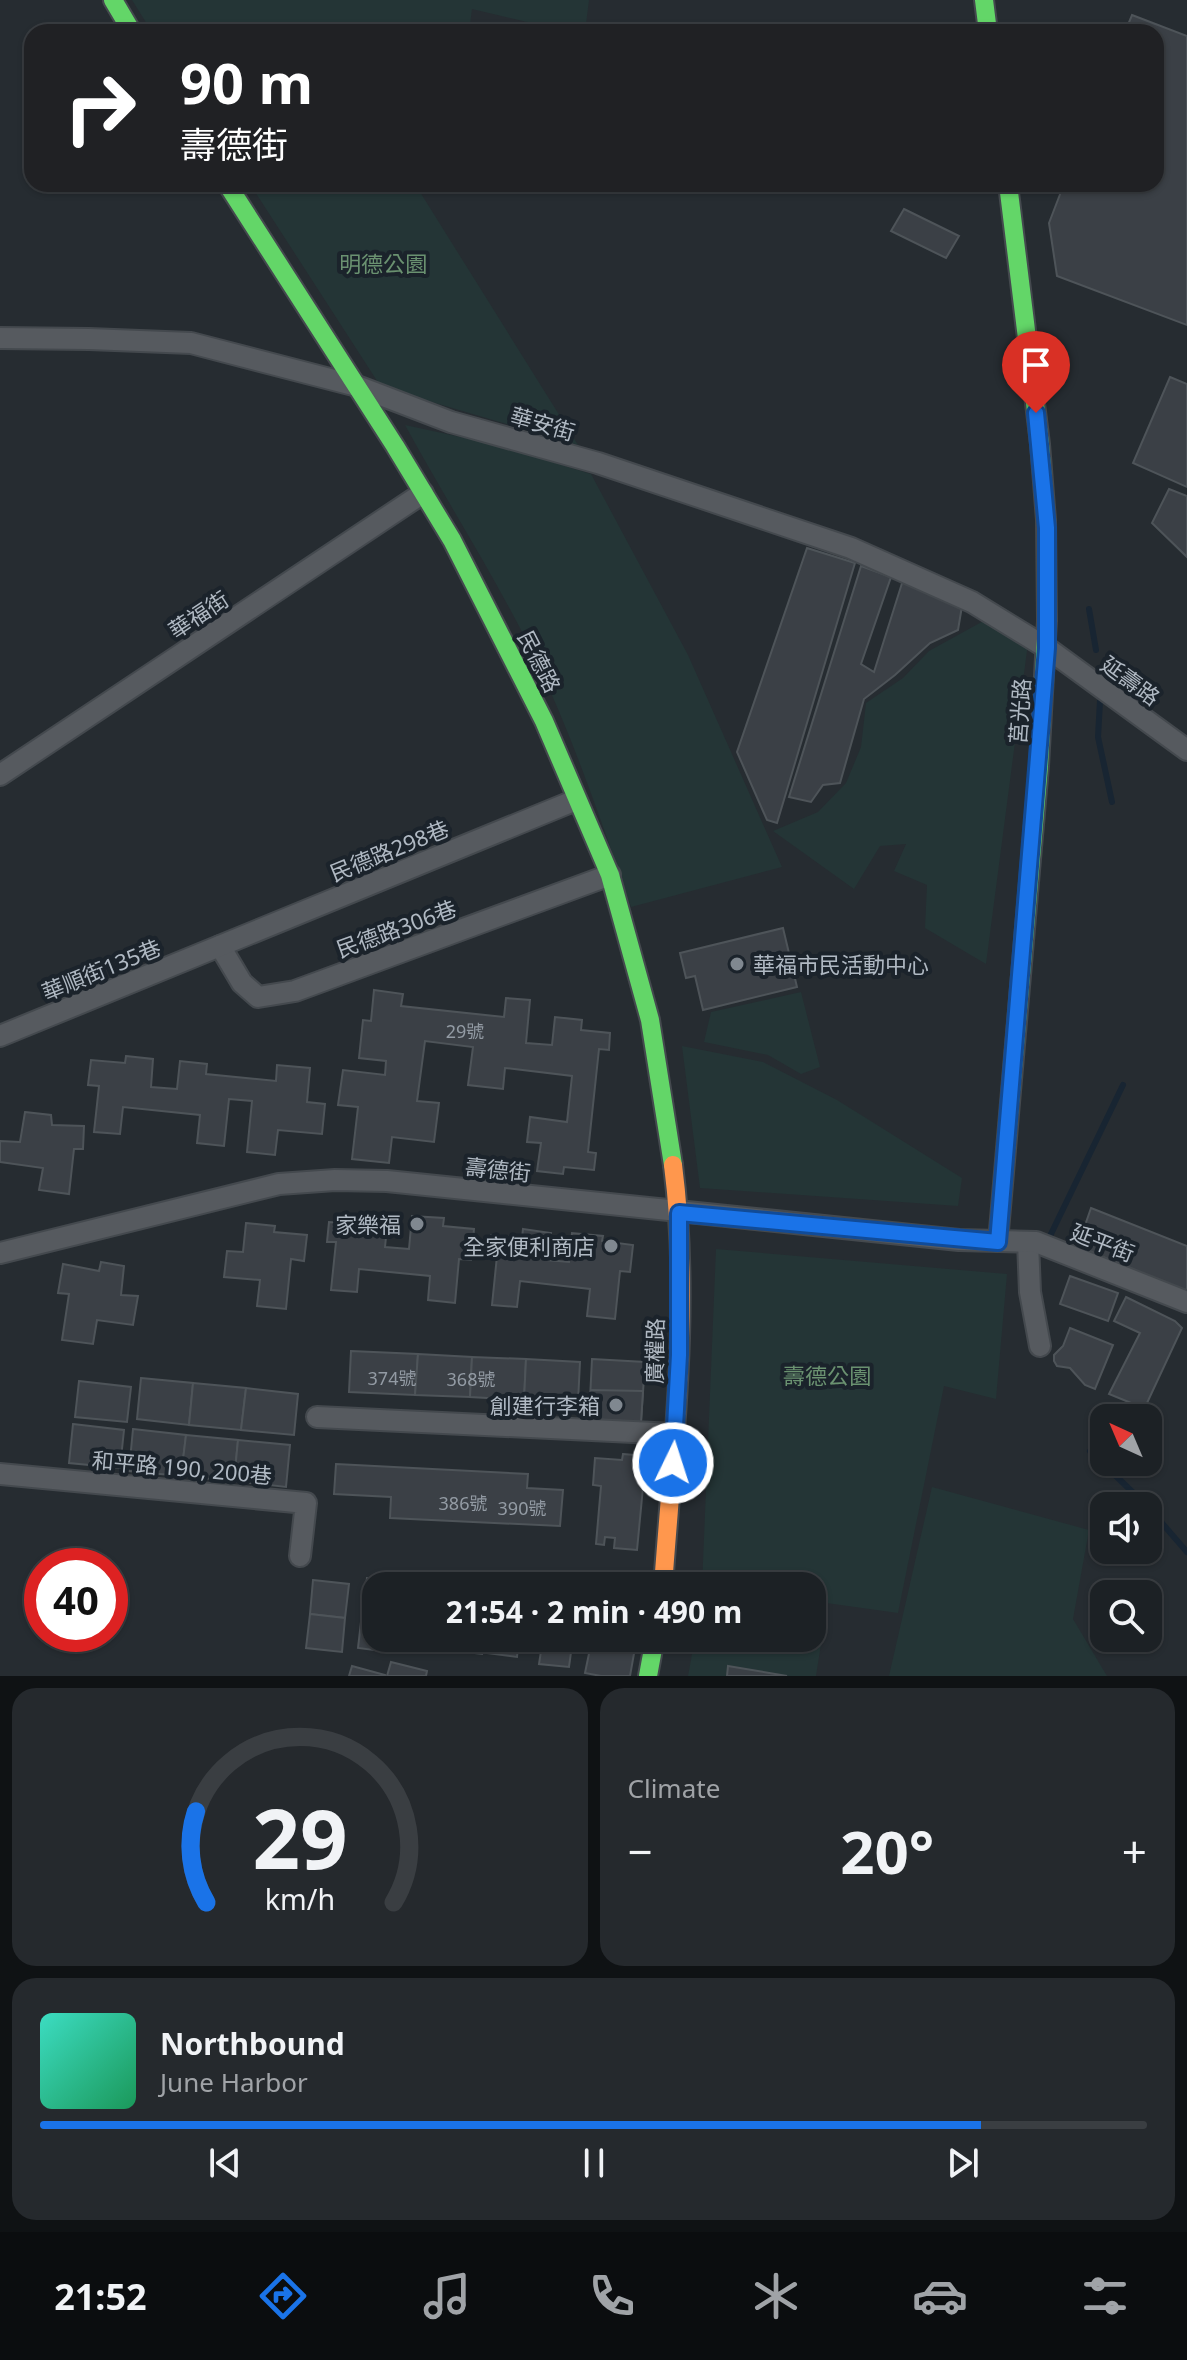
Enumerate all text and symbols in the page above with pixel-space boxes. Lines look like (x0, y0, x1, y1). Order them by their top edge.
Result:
text: 90 m (180, 44, 313, 120)
icon: right (48, 56, 152, 160)
text: 壽德街 (180, 120, 288, 169)
park label: 明德公園 (339, 248, 427, 278)
pin (1002, 331, 1070, 413)
icon: arrive (1014, 343, 1058, 387)
street label: 華安街 (507, 399, 579, 447)
street label: 華福街 (162, 583, 234, 645)
street label: 民德路 (512, 625, 568, 697)
street label: 延壽路 (1095, 648, 1167, 712)
street label: 莒光路 (1002, 677, 1036, 745)
street label: 民德路298巷 (325, 813, 453, 887)
street label: 民德路306巷 (332, 892, 460, 964)
street label: 華順街135巷 (37, 932, 165, 1006)
place label: 華福市民活動中心 (753, 949, 929, 979)
marker: 華福市民活動中心 (728, 955, 746, 973)
house number: 29號 (446, 1019, 484, 1043)
street label: 壽德街 (464, 1151, 532, 1187)
place label: 家樂福 (335, 1209, 401, 1239)
marker: 家樂福 (408, 1215, 426, 1233)
street label: 延平街 (1067, 1216, 1139, 1268)
place label: 全家便利商店 (463, 1231, 595, 1261)
marker: 全家便利商店 (602, 1237, 620, 1255)
street label: 廣權路 (638, 1318, 670, 1384)
park label: 壽德公園 (783, 1360, 871, 1390)
house number: 374號 (368, 1366, 416, 1390)
house number: 368號 (447, 1367, 495, 1391)
place label: 創建行李箱 (490, 1390, 600, 1420)
marker: 創建行李箱 (607, 1396, 625, 1414)
north arrow (1090, 1404, 1162, 1476)
map controls (1090, 1404, 1162, 1652)
position arrow (631, 1421, 715, 1505)
street label: 和平路 190, 200巷 (91, 1444, 273, 1490)
house number: 386號 (439, 1491, 487, 1515)
button: sound (1090, 1492, 1162, 1564)
house number: 390號 (498, 1496, 546, 1520)
speed limit sign: 40 (24, 1548, 128, 1652)
button: search (1090, 1580, 1162, 1652)
text: 21:54 · 2 min · 490 m (446, 1591, 742, 1632)
text: Climate (628, 1770, 720, 1806)
text: 29 (252, 1780, 347, 1893)
text: 20° (840, 1810, 934, 1892)
text: − (628, 1821, 653, 1881)
text: + (1122, 1821, 1147, 1881)
text: km/h (265, 1879, 335, 1918)
text: Northbound (160, 2023, 345, 2064)
text: June Harbor (160, 2064, 308, 2100)
icon: previous (203, 2141, 247, 2185)
icon: pause (572, 2141, 616, 2185)
icon: next (941, 2141, 985, 2185)
icon: directions (255, 2268, 311, 2324)
icon: music (419, 2268, 475, 2324)
icon: phone (584, 2268, 640, 2324)
icon: climate (748, 2268, 804, 2324)
icon: car (912, 2268, 968, 2324)
icon: filters (1077, 2268, 1133, 2324)
text: 21:52 (54, 2272, 147, 2321)

